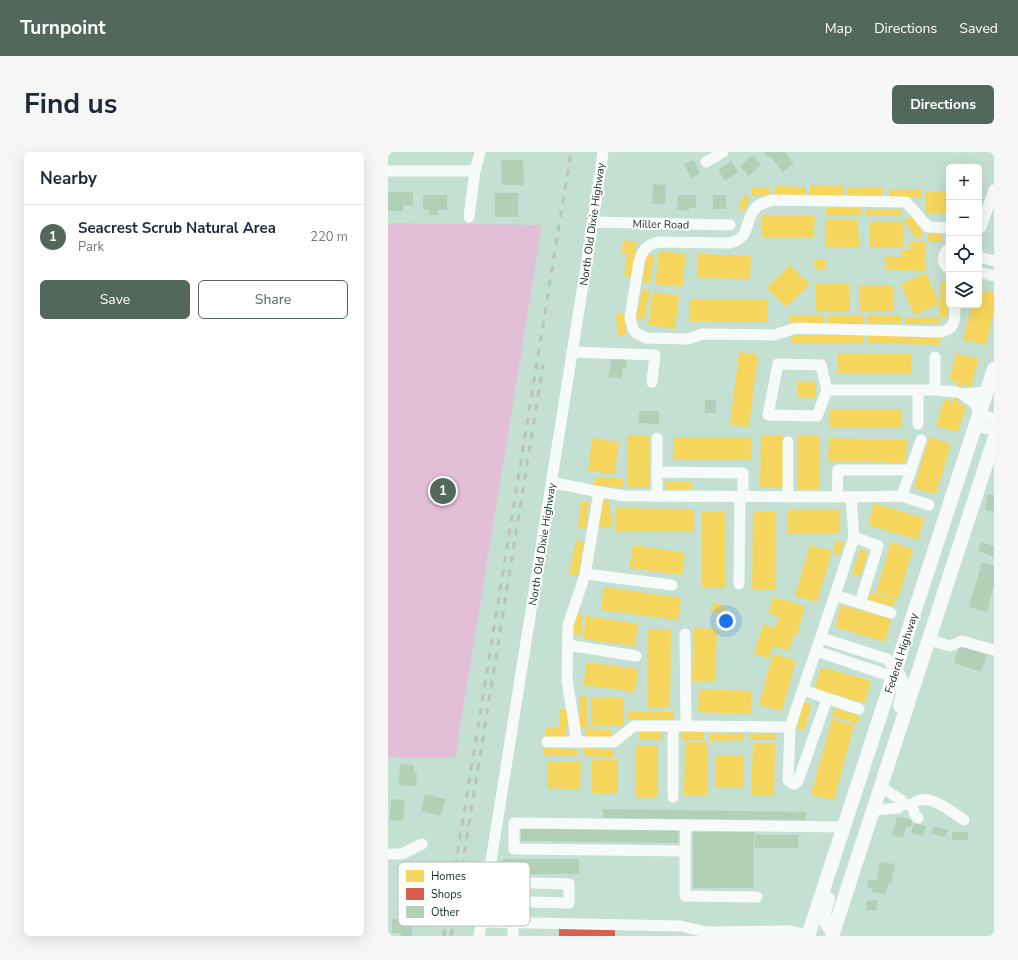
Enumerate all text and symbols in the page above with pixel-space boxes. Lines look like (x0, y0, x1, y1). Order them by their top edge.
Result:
text: Turnpoint (20, 15, 106, 41)
text: Map (825, 19, 852, 38)
text: Directions (874, 19, 937, 38)
text: Saved (959, 19, 998, 38)
text: Find us (24, 85, 118, 123)
button: Directions (892, 85, 994, 124)
street label: North Old Dixie Highway (576, 161, 609, 287)
map controls (946, 164, 982, 308)
button: + (946, 164, 982, 200)
text: Nearby (40, 167, 97, 190)
button: − (946, 200, 982, 236)
street label: Miller Road (633, 217, 689, 232)
text: Seacrest Scrub Natural Area (78, 218, 276, 238)
text: 1 (49, 228, 57, 246)
text: 220 m (310, 228, 348, 246)
button: locate (946, 236, 982, 272)
text: Park (78, 238, 104, 256)
button: layers (946, 272, 982, 308)
button: Save (40, 280, 190, 319)
button: Share (198, 280, 348, 319)
pin: 1 (430, 476, 456, 506)
street label: North Old Dixie Highway (525, 481, 560, 607)
your location (716, 611, 736, 631)
street label: Federal Highway (881, 611, 922, 695)
legend (398, 862, 530, 926)
text: Homes (431, 869, 466, 884)
text: Shops (431, 887, 462, 902)
text: Other (431, 905, 459, 920)

